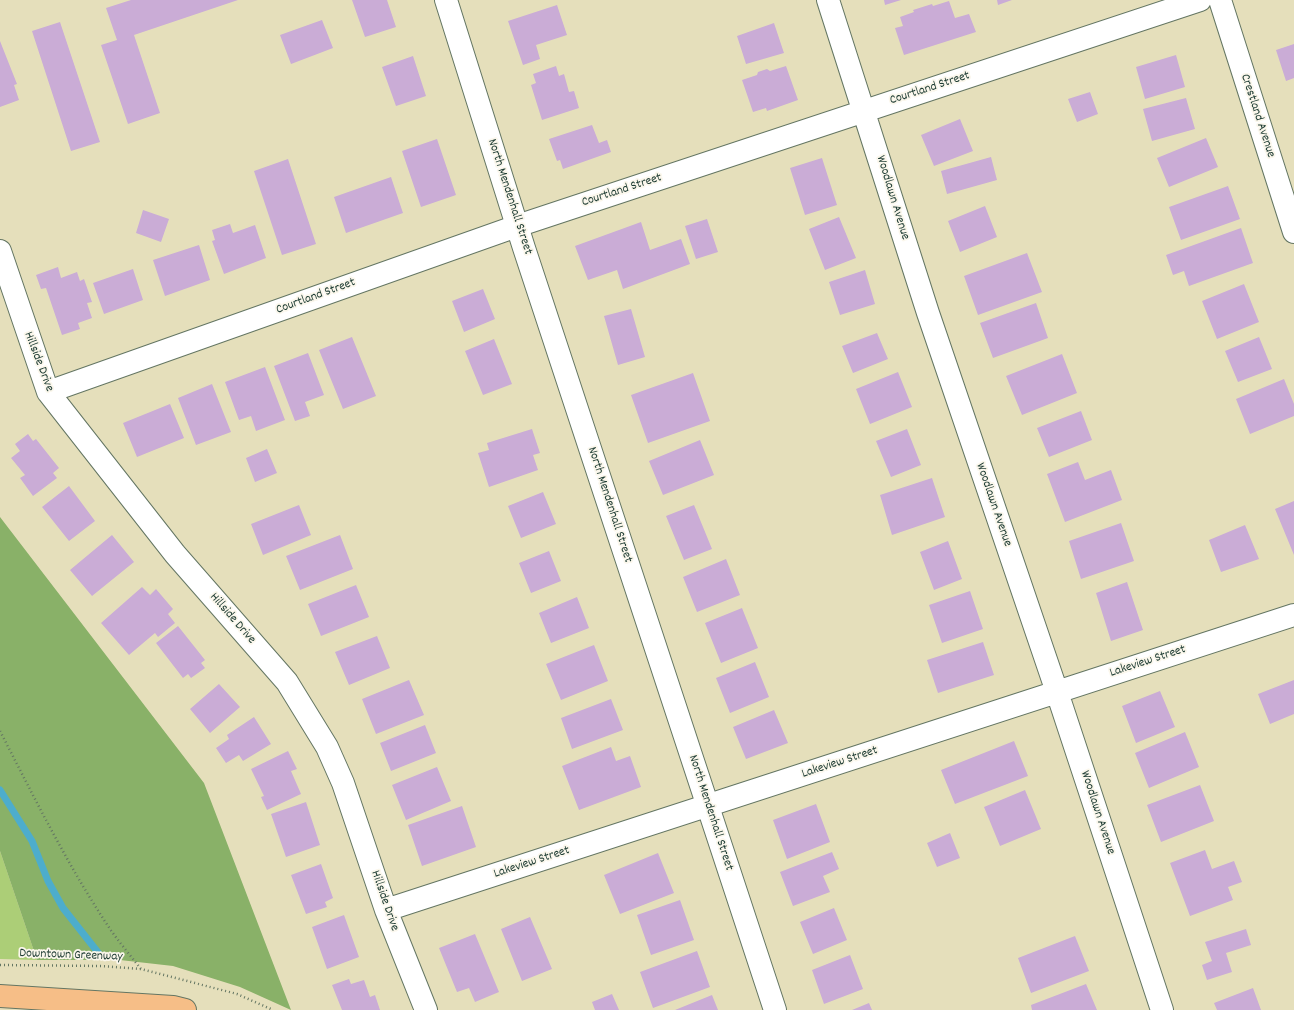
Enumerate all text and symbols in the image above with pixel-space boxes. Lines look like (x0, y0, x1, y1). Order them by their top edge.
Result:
street label: Courtland Street (888, 69, 972, 109)
street label: Crestland Avenue (1236, 72, 1278, 160)
street label: North Mendenhall Street (483, 137, 535, 257)
street label: Woodlawn Avenue (872, 154, 912, 242)
street label: Courtland Street (580, 171, 664, 211)
street label: Courtland Street (274, 275, 358, 319)
street label: Hillside Drive (19, 330, 57, 394)
street label: North Mendenhall Street (583, 445, 635, 565)
street label: Woodlawn Avenue (971, 461, 1015, 549)
street label: Hillside Drive (205, 590, 259, 648)
street label: Lakeview Street (1108, 642, 1188, 682)
street label: Lakeview Street (800, 743, 880, 783)
street label: North Mendenhall Street (684, 753, 736, 873)
street label: Woodlawn Avenue (1076, 769, 1118, 857)
street label: Lakeview Street (492, 843, 572, 883)
street label: Hillside Drive (366, 869, 402, 933)
street label: Downtown Greenway (19, 946, 123, 966)

